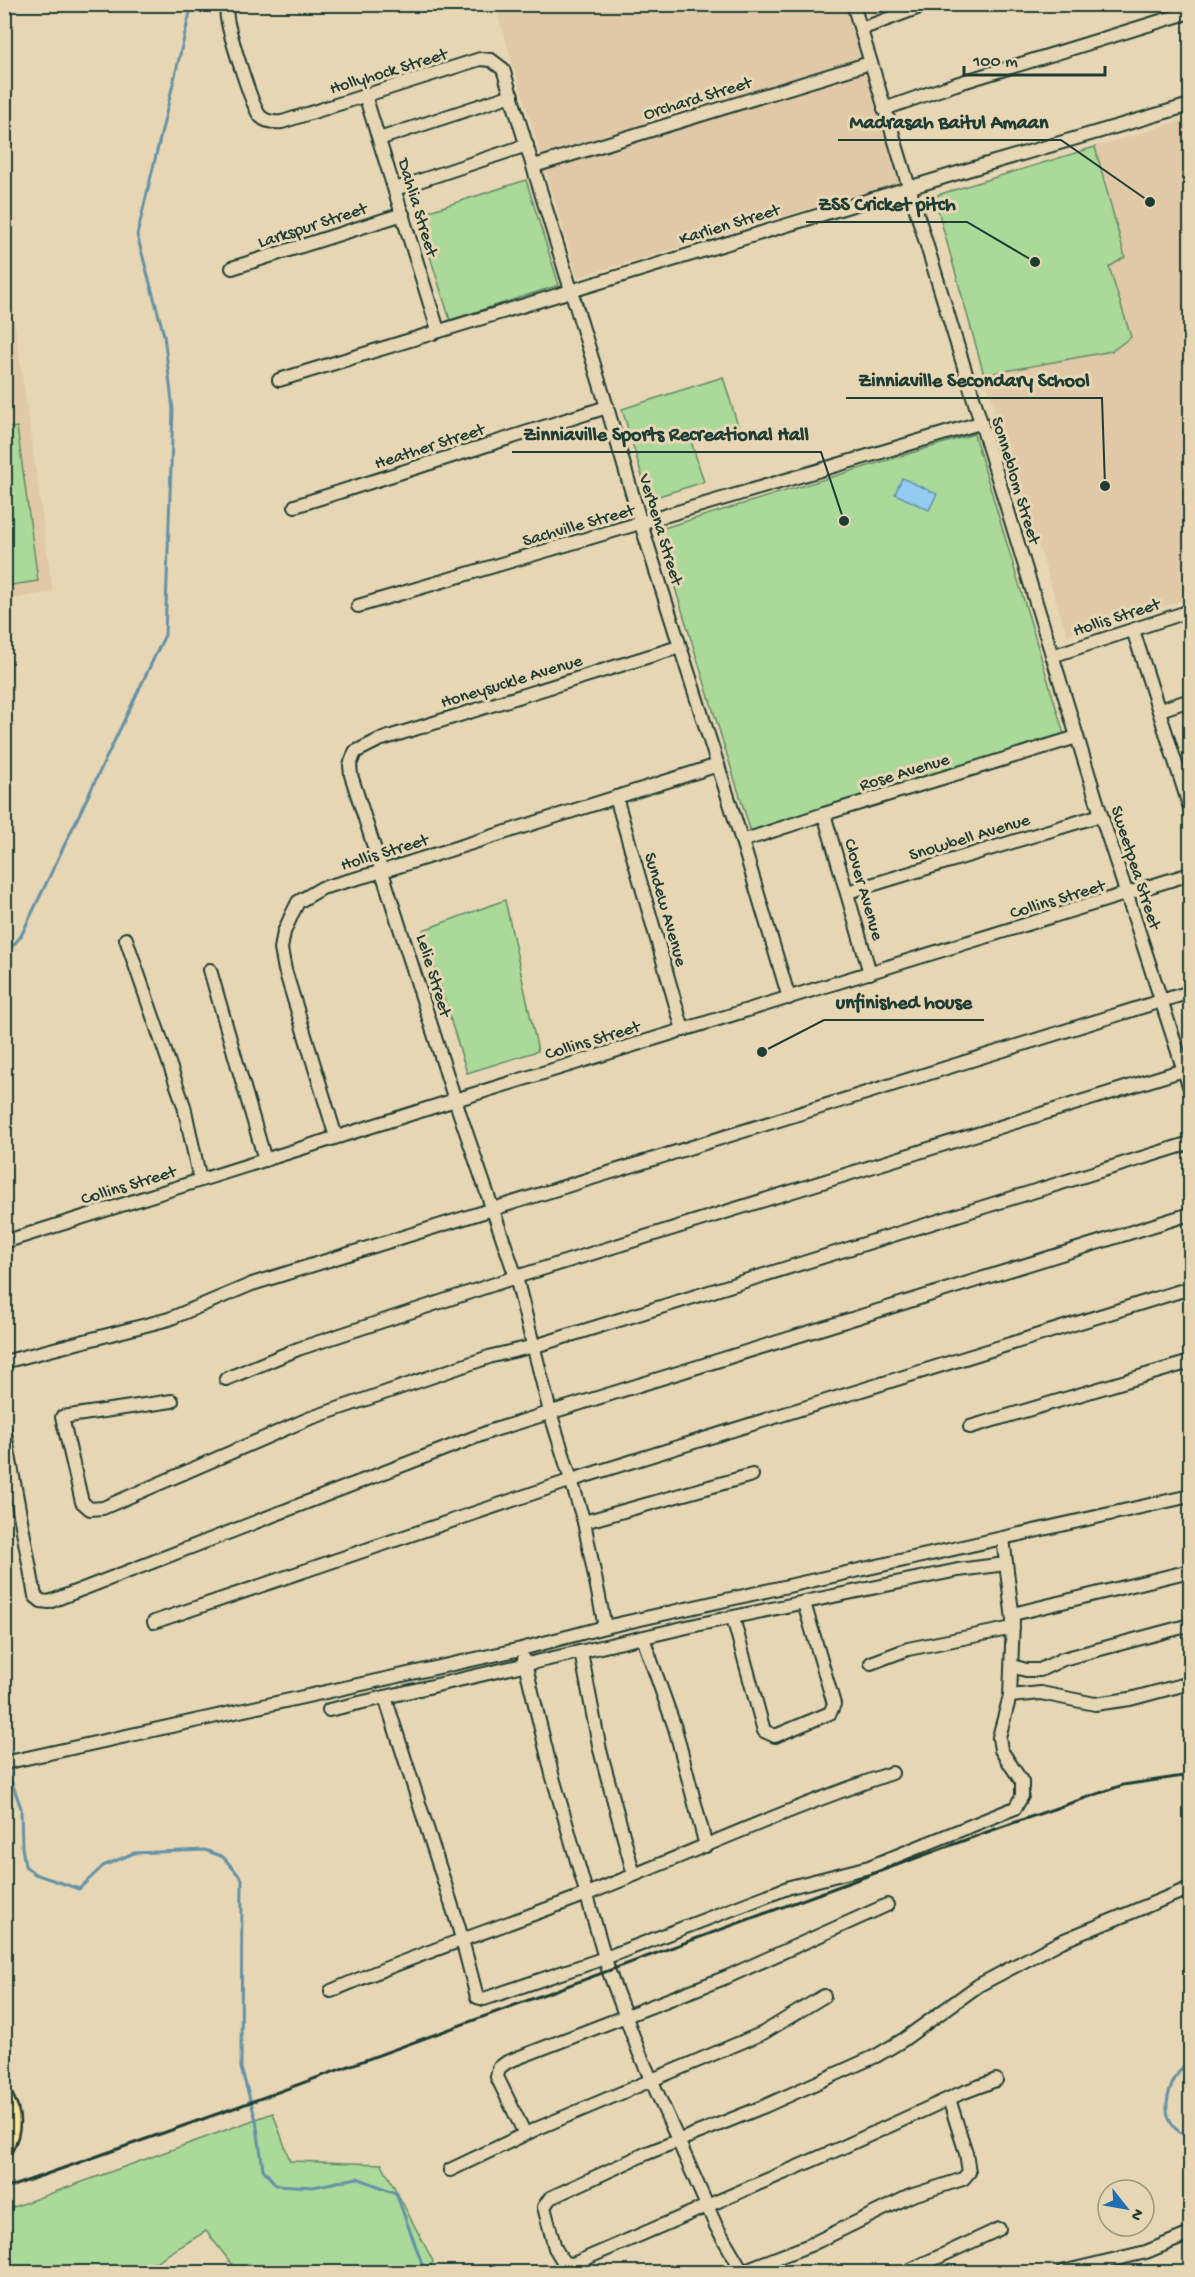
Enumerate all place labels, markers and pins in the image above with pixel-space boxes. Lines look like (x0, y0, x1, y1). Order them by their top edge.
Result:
callout: Madrasah Baitul Amaan (838, 102, 1061, 140)
callout: ZSS Cricket pitch (806, 184, 967, 222)
callout: Zinniaville Secondary School (846, 360, 1102, 398)
callout: Zinniaville Sports Recreational Hall (512, 414, 821, 452)
callout: unfinished house (824, 982, 984, 1020)

